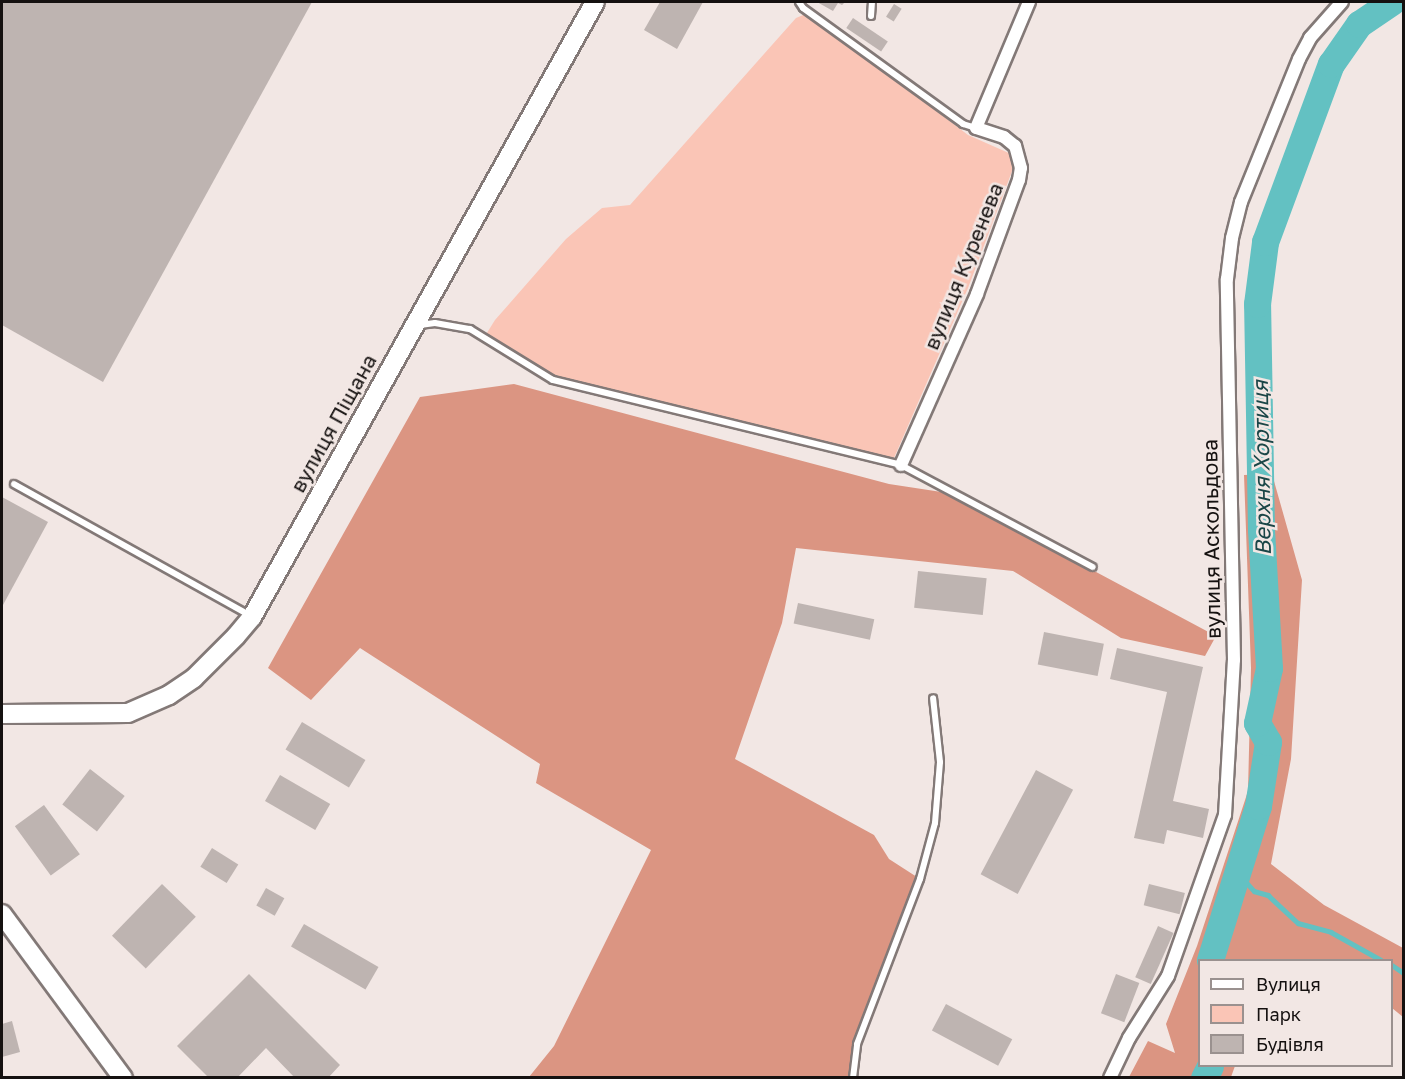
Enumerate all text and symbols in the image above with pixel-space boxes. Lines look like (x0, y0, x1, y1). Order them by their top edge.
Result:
street label: вулиця Куренева (918, 179, 1008, 353)
street label: вулиця Піщана (285, 350, 381, 496)
water label: Верхня Хортиця (1246, 380, 1276, 556)
street label: вулиця Аскольдова (1197, 439, 1225, 639)
legend (1198, 959, 1393, 1067)
text: Вулиця (1256, 973, 1321, 995)
text: Парк (1256, 1003, 1301, 1025)
text: Будівля (1256, 1033, 1324, 1055)

